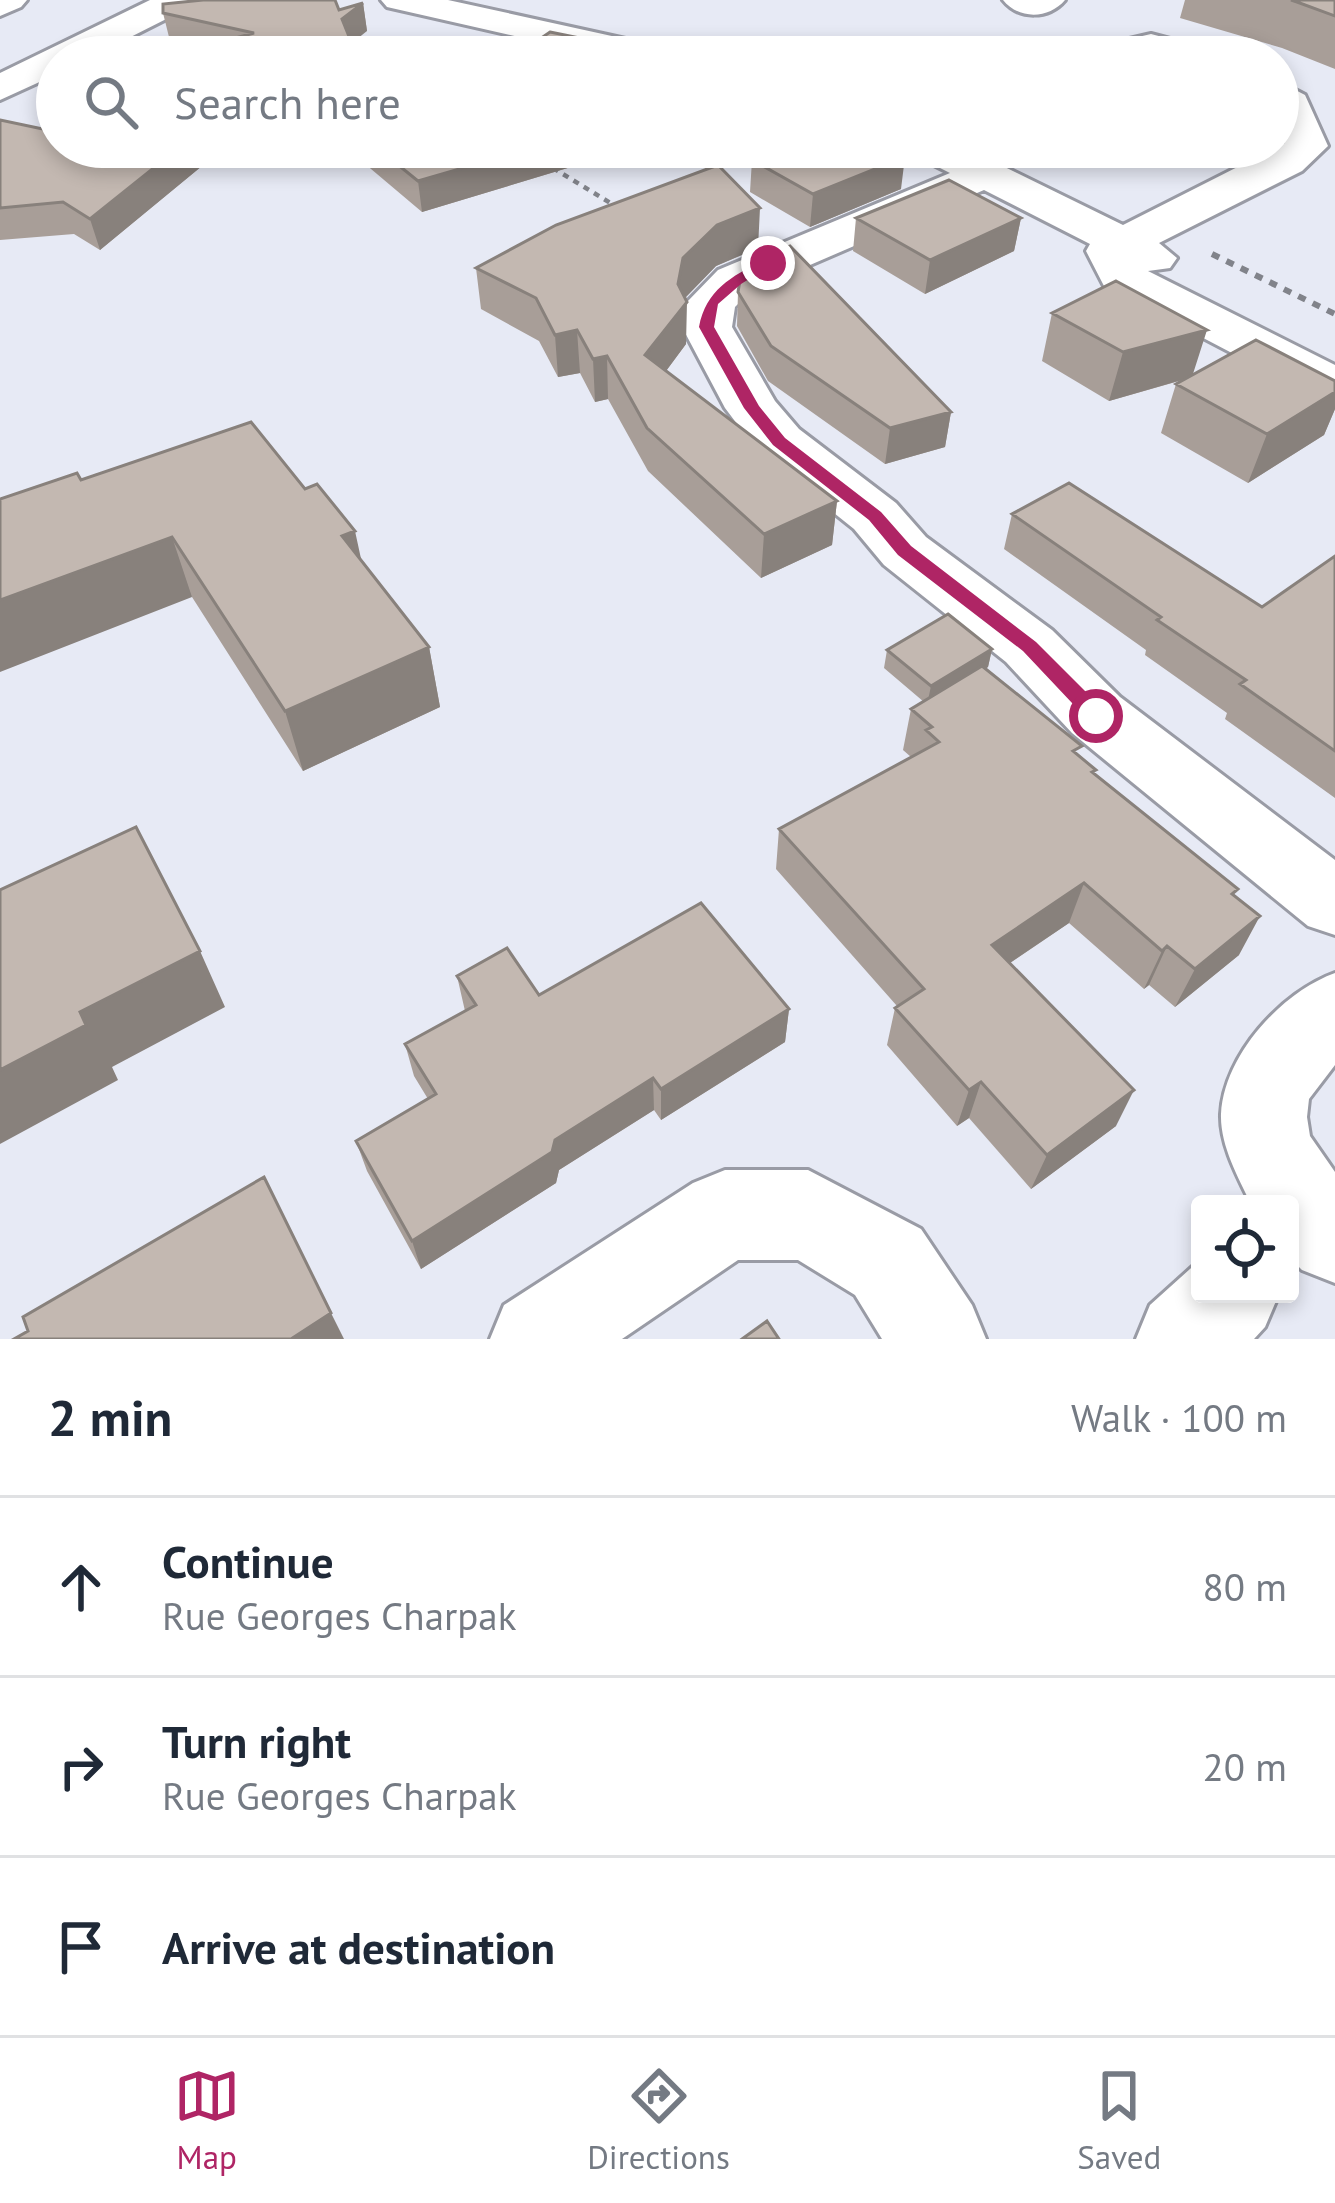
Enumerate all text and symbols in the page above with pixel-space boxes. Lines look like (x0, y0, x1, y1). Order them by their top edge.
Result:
search box (36, 36, 1299, 168)
icon: search (78, 69, 144, 135)
text: Search here (174, 73, 401, 131)
route end (741, 236, 795, 290)
route start (1069, 689, 1123, 743)
map controls (1191, 1195, 1299, 1303)
button: locate (1191, 1195, 1299, 1303)
text: 2 min (48, 1384, 172, 1450)
text: Walk · 100 m (1071, 1392, 1287, 1443)
text: Continue (162, 1532, 334, 1590)
icon: ahead (48, 1554, 114, 1620)
text: 80 m (1202, 1561, 1287, 1612)
text: Rue Georges Charpak (162, 1590, 516, 1641)
text: Turn right (162, 1712, 351, 1770)
icon: right (48, 1734, 114, 1800)
text: 20 m (1202, 1741, 1287, 1792)
text: Rue Georges Charpak (162, 1770, 516, 1821)
icon: arrive (48, 1914, 114, 1980)
text: Arrive at destination (162, 1918, 555, 1976)
tab: Map (174, 2063, 240, 2178)
tab: Directions (587, 2063, 730, 2178)
tab: Saved (1077, 2063, 1161, 2178)

